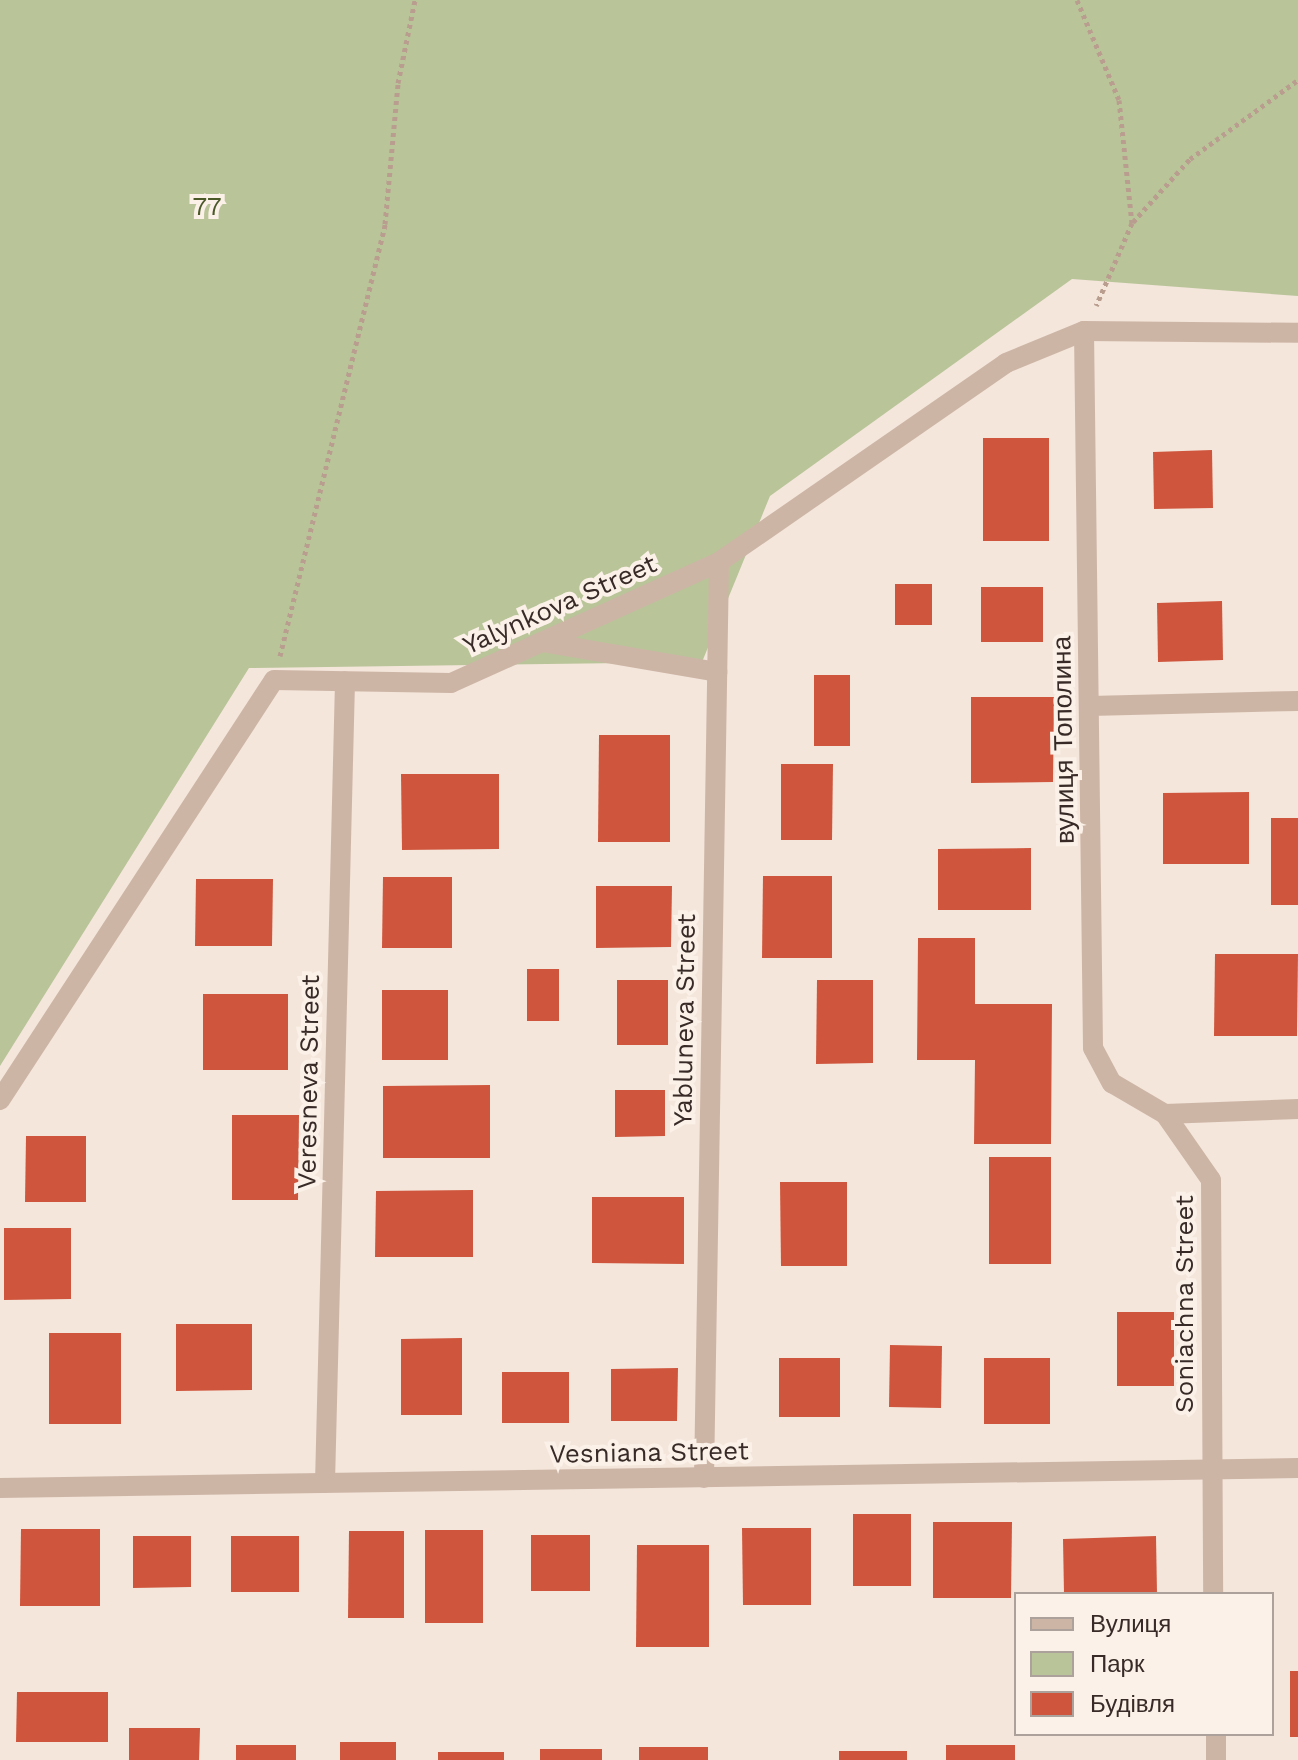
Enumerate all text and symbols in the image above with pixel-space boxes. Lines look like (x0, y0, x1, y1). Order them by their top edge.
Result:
park label: 77 (192, 191, 222, 223)
street label: Yalynkova Street (458, 548, 662, 662)
street label: вулиця Тополина (1047, 636, 1081, 844)
street label: Yabluneva Street (668, 913, 702, 1127)
street label: Veresneva Street (292, 974, 326, 1190)
street label: Soniachna Street (1169, 1195, 1201, 1413)
street label: Vesniana Street (549, 1436, 749, 1470)
legend (1014, 1592, 1274, 1736)
text: Вулиця (1090, 1610, 1171, 1638)
text: Парк (1090, 1650, 1144, 1678)
text: Будівля (1090, 1690, 1175, 1718)

